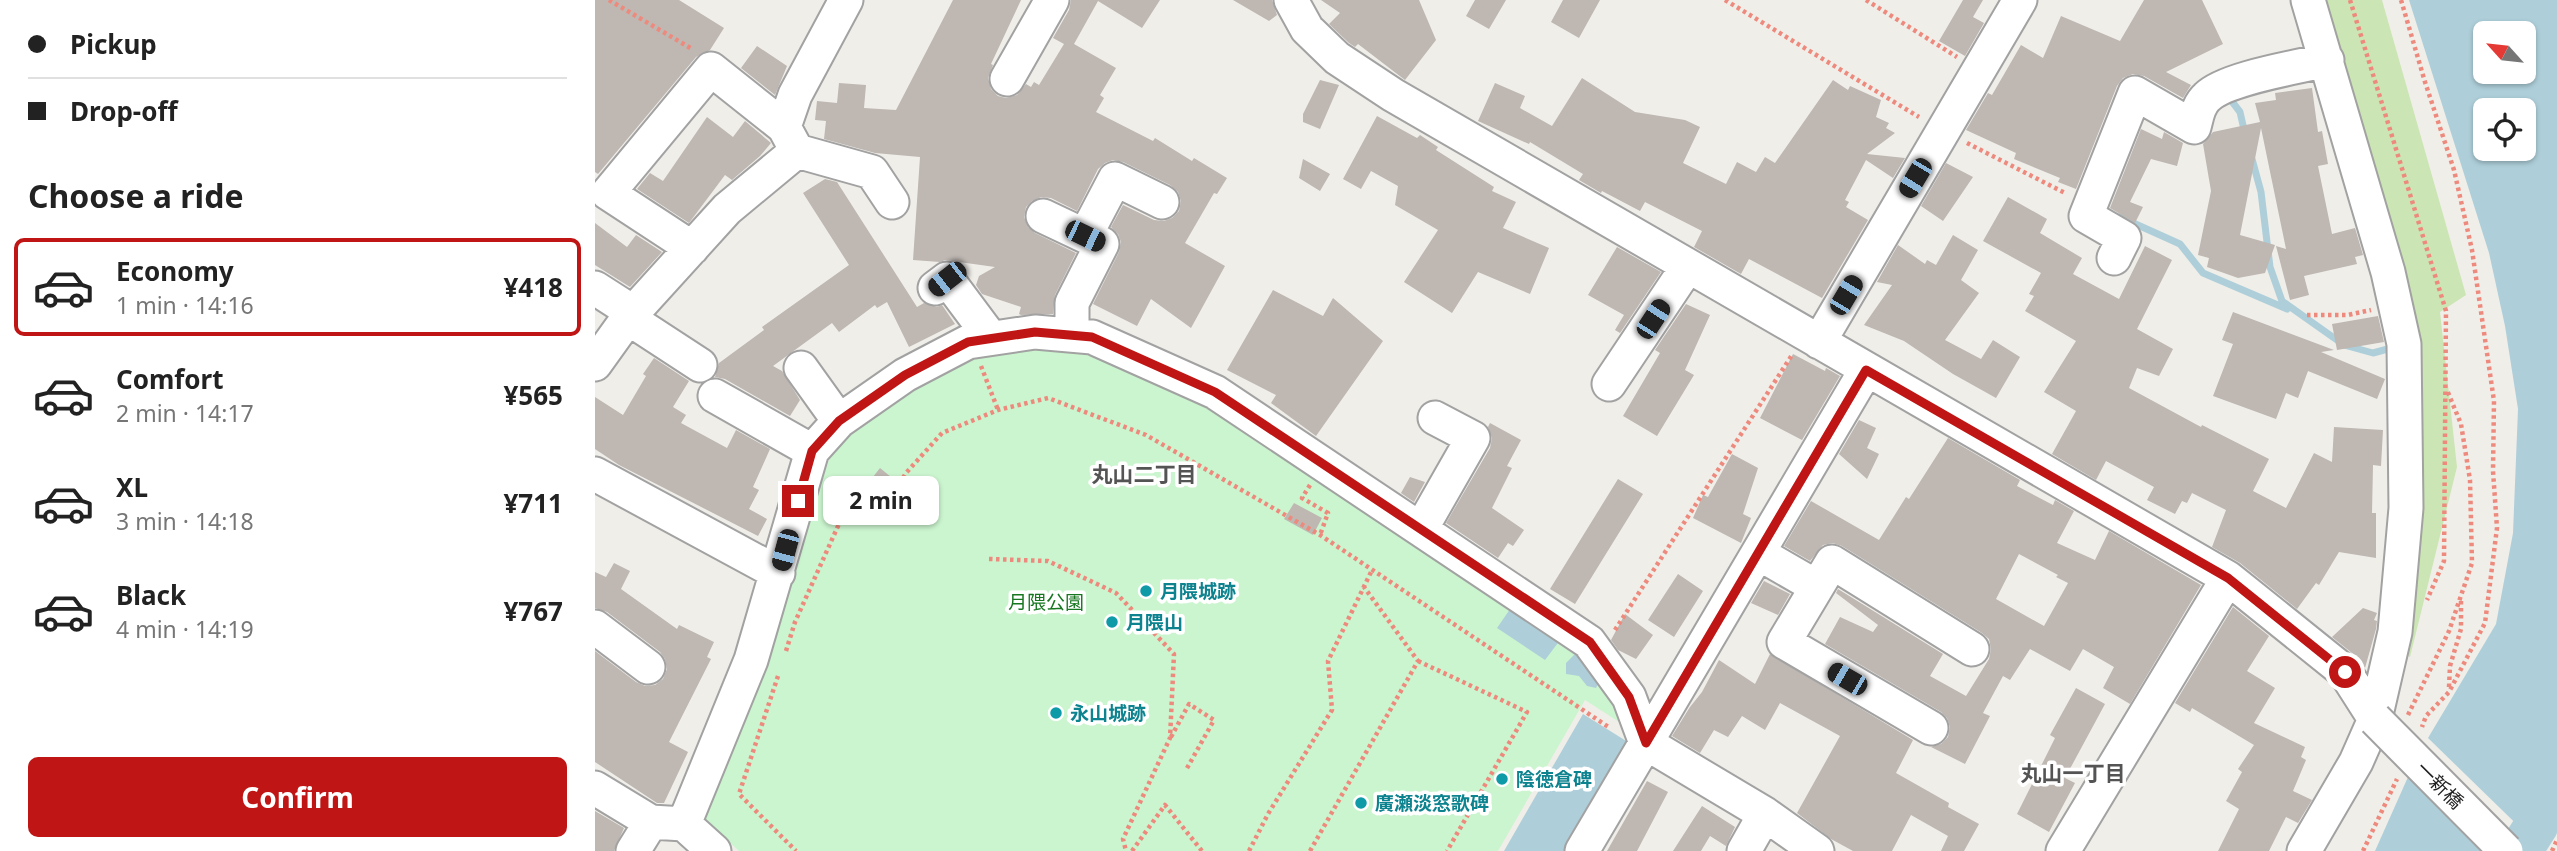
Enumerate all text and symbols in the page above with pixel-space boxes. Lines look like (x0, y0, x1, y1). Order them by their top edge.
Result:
north arrow (2473, 21, 2536, 84)
map controls (2473, 21, 2536, 161)
text: Pickup (70, 26, 157, 62)
text: Drop-off (70, 93, 177, 129)
button: locate (2473, 98, 2536, 161)
car (1896, 155, 1935, 201)
text: Choose a ride (28, 174, 244, 217)
car (1062, 217, 1109, 255)
text: Economy (116, 253, 234, 289)
icon: car (32, 256, 95, 319)
car (924, 258, 971, 300)
text: ¥418 (504, 269, 563, 305)
car (1827, 272, 1866, 318)
text: 1 min · 14:16 (116, 289, 254, 321)
car (1633, 296, 1674, 342)
text: Comfort (116, 361, 224, 397)
icon: car (32, 364, 95, 427)
text: ¥565 (504, 377, 563, 413)
text: 2 min · 14:17 (116, 397, 254, 429)
district label: 丸山二丁目 (1092, 460, 1197, 488)
text: XL (116, 469, 148, 505)
icon: car (32, 472, 95, 535)
callout: 2 min (823, 476, 938, 526)
text: 2 min (849, 484, 913, 516)
text: ¥711 (504, 485, 563, 521)
route end (782, 485, 814, 517)
text: 3 min · 14:18 (116, 505, 254, 537)
car (770, 527, 801, 573)
text: Black (116, 577, 186, 613)
place label: 月隈城跡 (1160, 578, 1236, 604)
icon: car (32, 580, 95, 643)
marker: 月隈城跡 (1138, 583, 1154, 599)
park label: 月隈公園 (1008, 589, 1084, 615)
text: ¥767 (504, 593, 563, 629)
place label: 月隈山 (1126, 609, 1183, 635)
text: 4 min · 14:19 (116, 613, 254, 645)
marker: 月隈山 (1104, 614, 1120, 630)
route start (2329, 656, 2361, 688)
car (1824, 659, 1871, 699)
place label: 永山城跡 (1070, 700, 1146, 726)
marker: 永山城跡 (1048, 705, 1064, 721)
street label: 一新橋 (2411, 756, 2469, 814)
button: Confirm (28, 757, 567, 837)
district label: 丸山一丁目 (2021, 759, 2126, 787)
place label: 陰徳倉碑 (1516, 766, 1592, 792)
marker: 陰徳倉碑 (1494, 771, 1510, 787)
place label: 廣瀬淡窓歌碑 (1375, 790, 1489, 816)
marker: 廣瀬淡窓歌碑 (1353, 795, 1369, 811)

